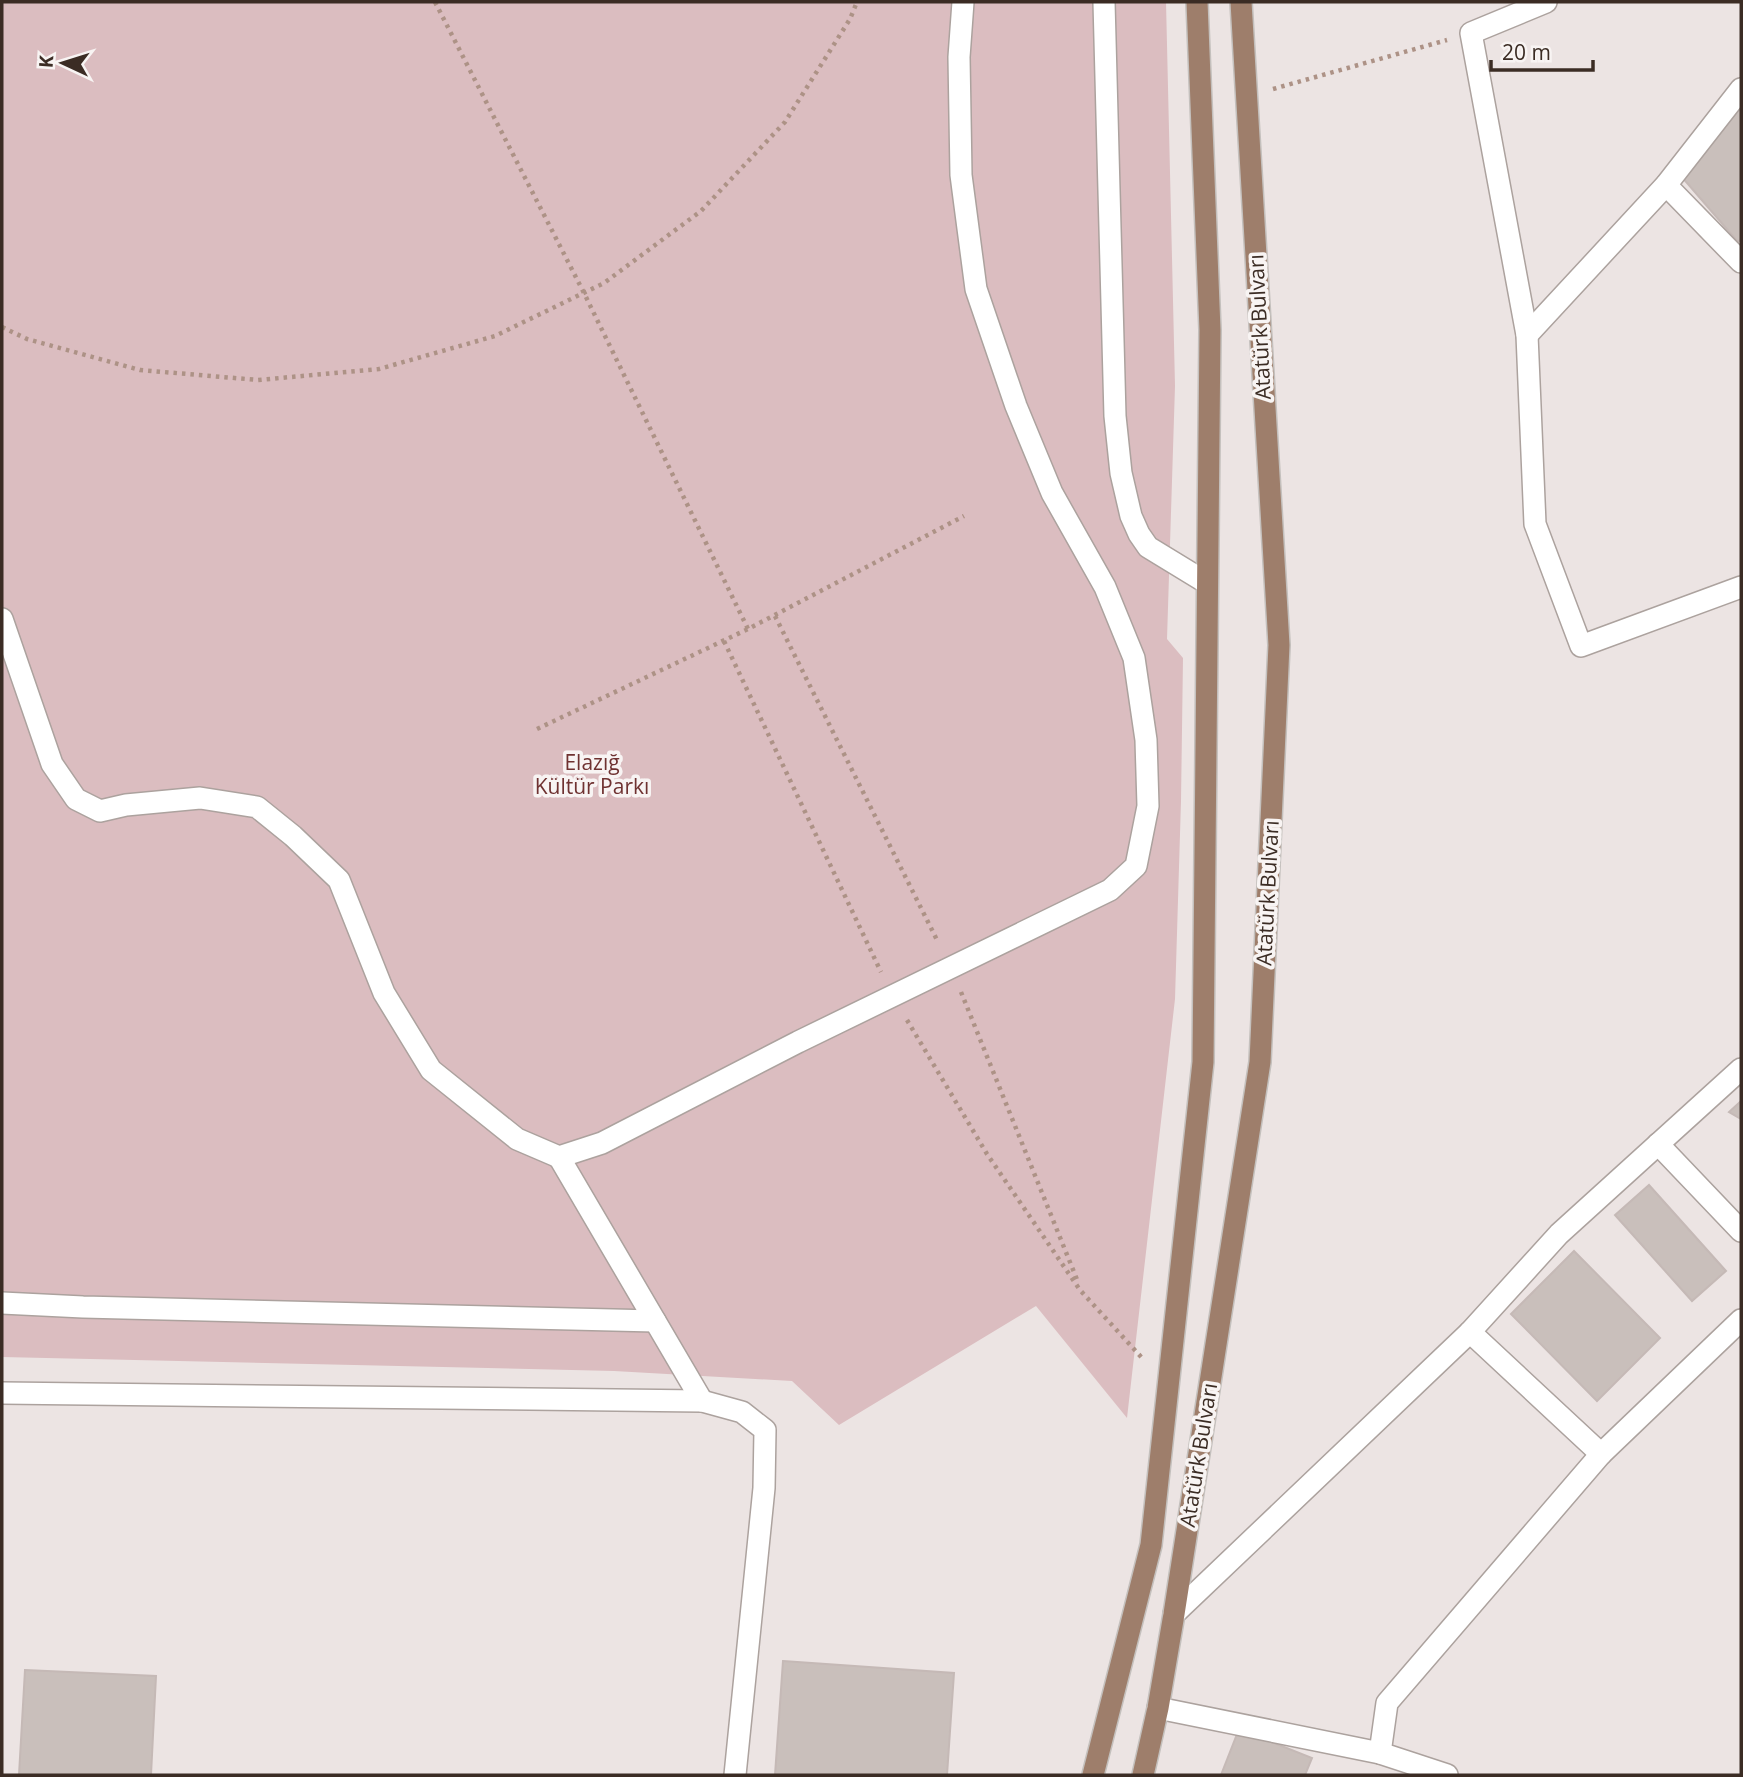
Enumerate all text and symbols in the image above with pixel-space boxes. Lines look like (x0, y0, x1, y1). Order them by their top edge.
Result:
north arrow (28, 28, 98, 98)
scale bar (1491, 28, 1592, 72)
text: 20 m (1502, 38, 1551, 66)
text: K (33, 54, 59, 69)
street label: Atatürk Bulvarı (1241, 254, 1277, 401)
park label: Elazığ Kültür Parkı (535, 748, 649, 800)
street label: Atatürk Bulvarı (1249, 819, 1285, 966)
street label: Atatürk Bulvarı (1173, 1381, 1223, 1529)

